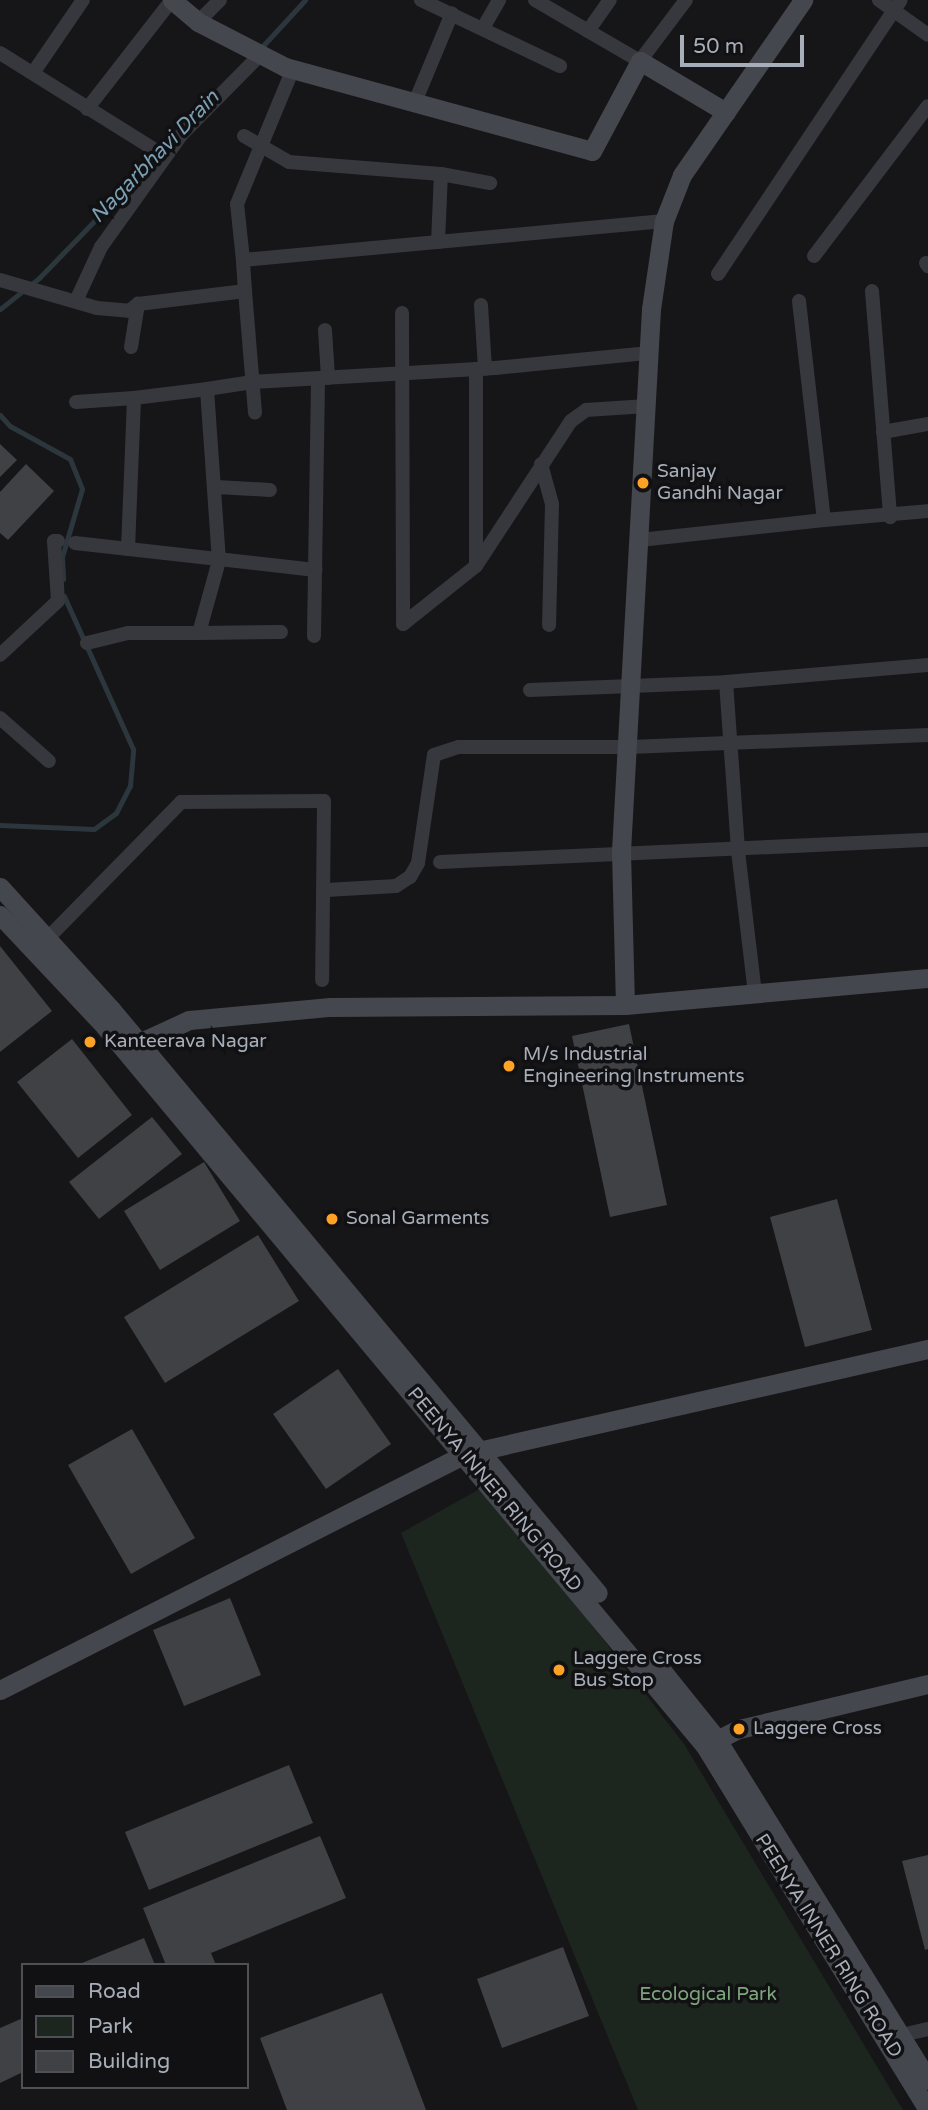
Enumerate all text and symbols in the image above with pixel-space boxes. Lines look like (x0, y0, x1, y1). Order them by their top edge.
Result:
scale bar (683, 21, 807, 65)
text: 50 m (693, 34, 744, 59)
water label: Nagarbhavi Drain (85, 85, 225, 229)
place label: Sanjay Gandhi Nagar (657, 461, 783, 505)
marker: Sanjay Gandhi Nagar (635, 475, 651, 491)
place label: Kanteerava Nagar (104, 1031, 267, 1053)
marker: Kanteerava Nagar (82, 1034, 98, 1050)
place label: M/s Industrial Engineering Instruments (523, 1044, 745, 1088)
marker: M/s Industrial Engineering Instruments (501, 1058, 517, 1074)
place label: Sonal Garments (346, 1208, 489, 1230)
marker: Sonal Garments (324, 1211, 340, 1227)
street label: PEENYA INNER RING ROAD (402, 1383, 586, 1597)
place label: Laggere Cross Bus Stop (573, 1648, 702, 1692)
marker: Laggere Cross Bus Stop (551, 1662, 567, 1678)
place label: Laggere Cross (753, 1718, 882, 1740)
marker: Laggere Cross (731, 1721, 747, 1737)
street label: PEENYA INNER RING ROAD (750, 1830, 906, 2062)
legend (21, 1963, 248, 2089)
text: Road (88, 1979, 141, 2004)
park label: Ecological Park (639, 1984, 777, 2006)
text: Park (88, 2014, 133, 2039)
text: Building (88, 2049, 170, 2074)

